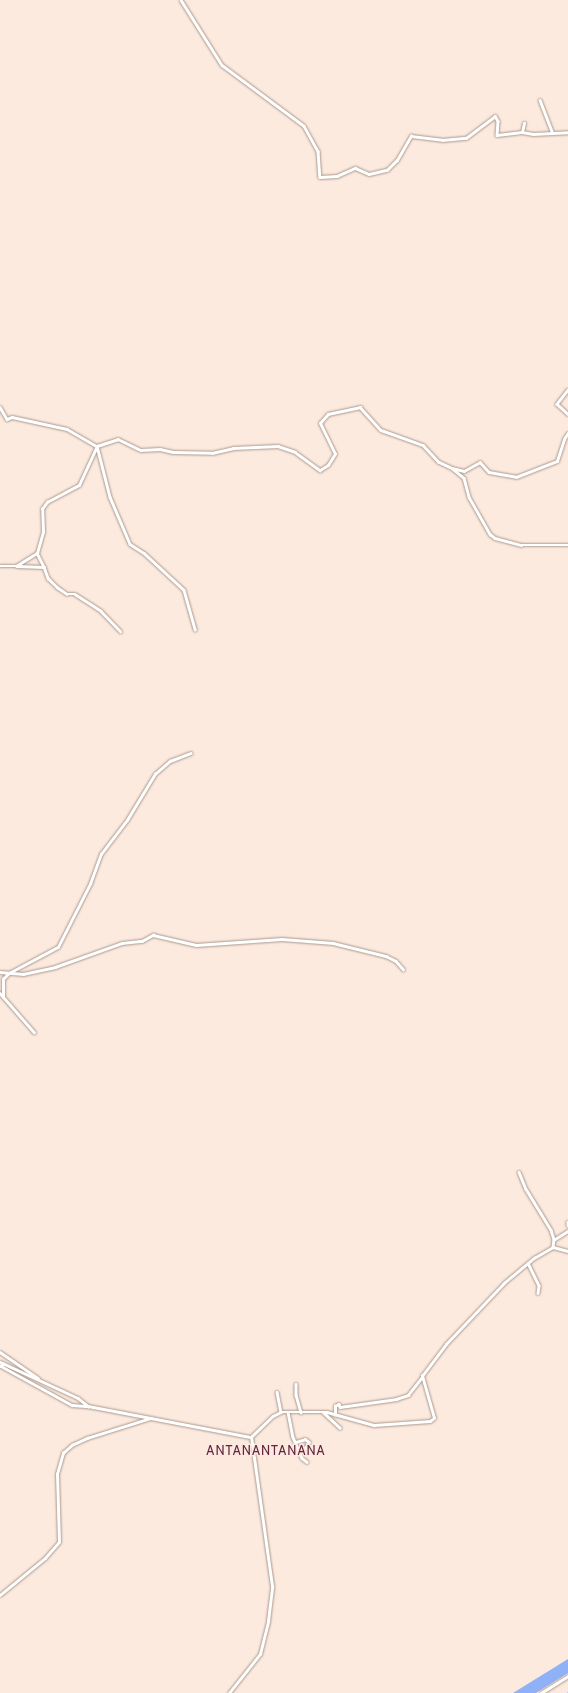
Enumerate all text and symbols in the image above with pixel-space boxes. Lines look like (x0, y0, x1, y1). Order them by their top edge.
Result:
district label: ANTANANTANANA (206, 1442, 326, 1458)

